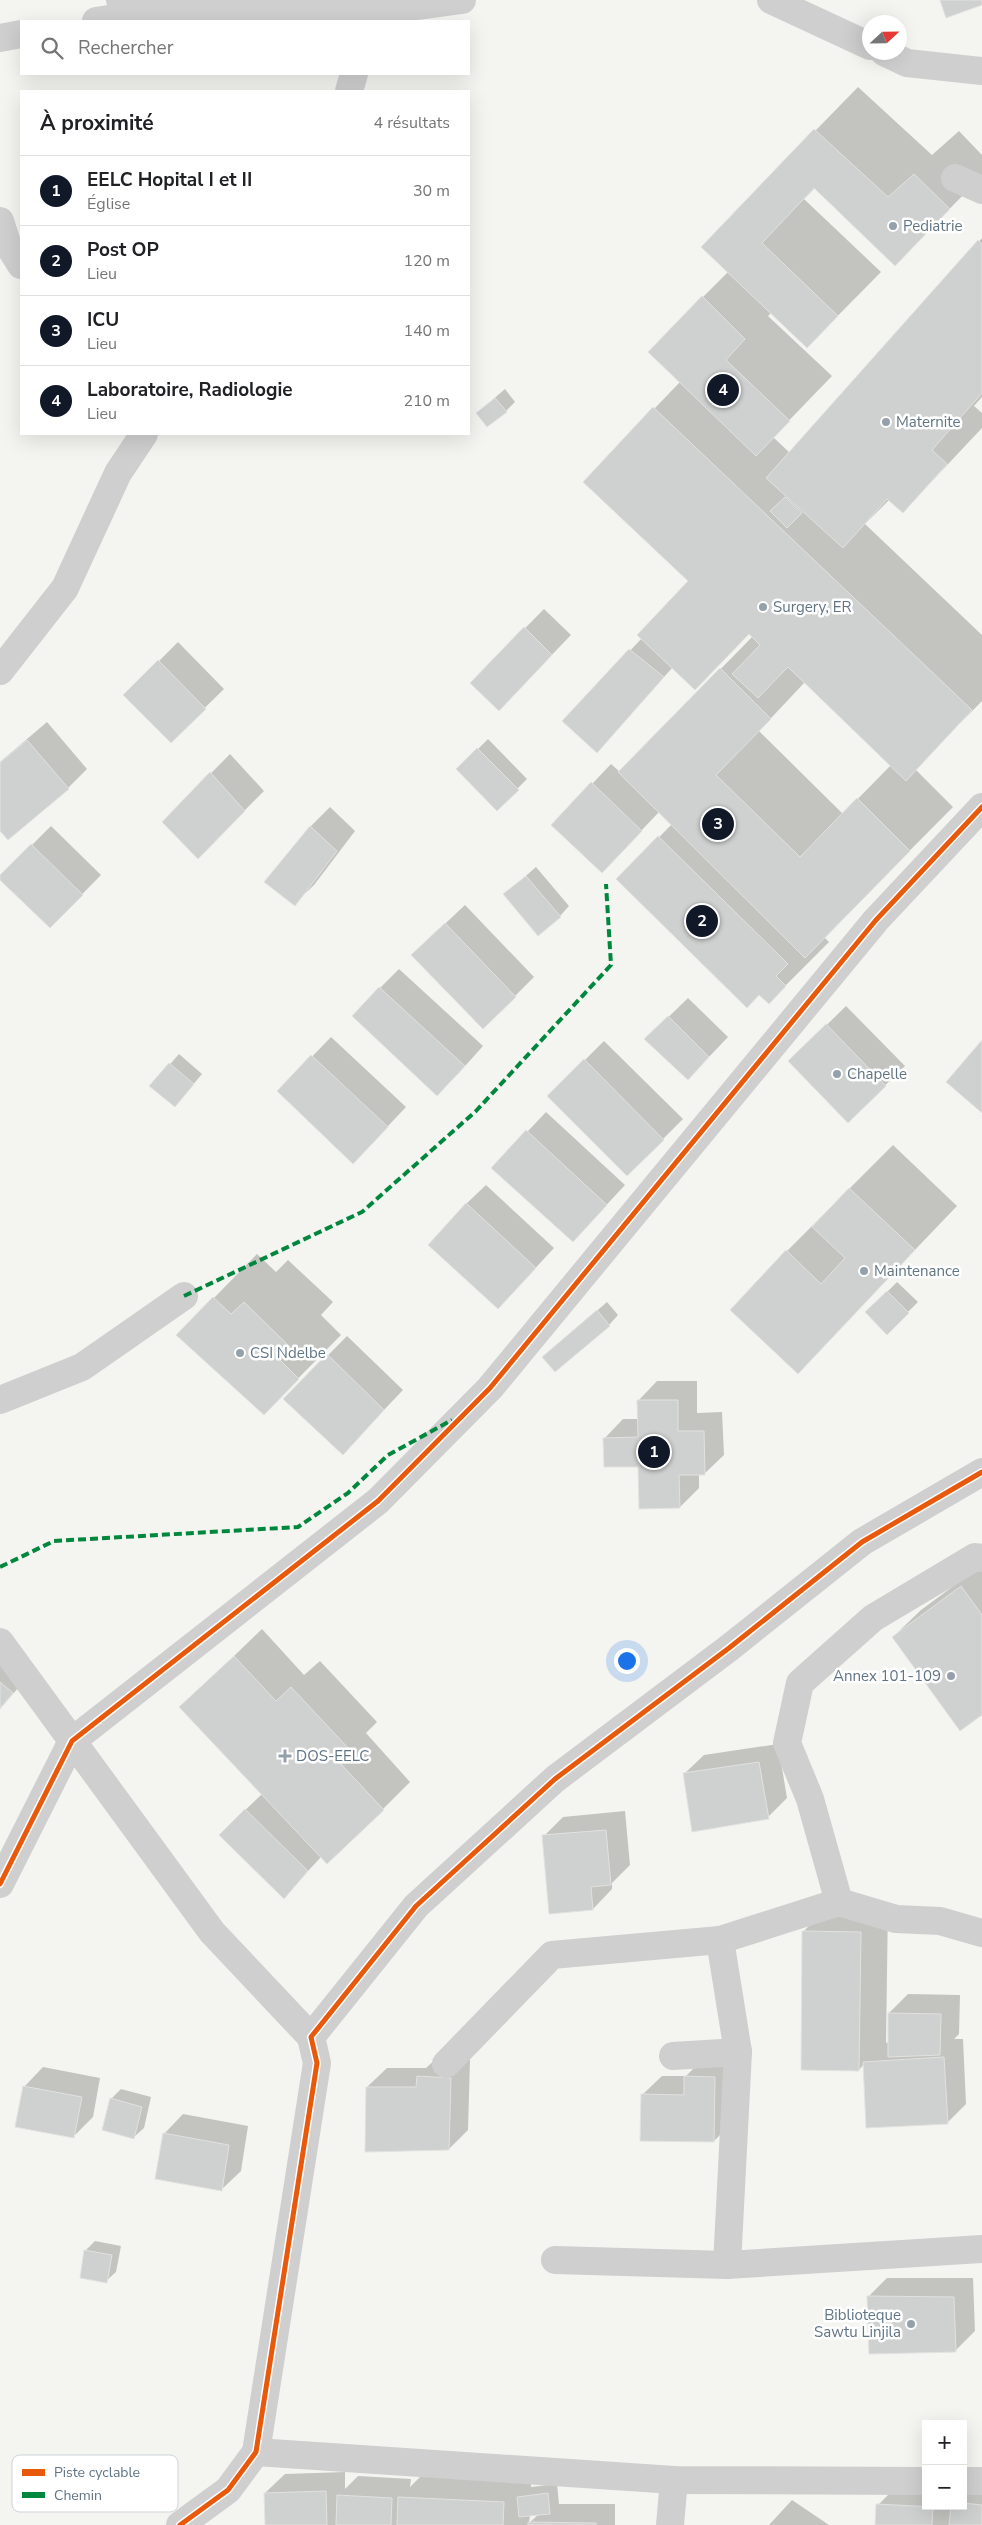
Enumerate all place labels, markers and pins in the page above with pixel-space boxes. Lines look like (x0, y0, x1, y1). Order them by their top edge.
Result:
place label: Pediatrie (903, 216, 962, 236)
marker: Pediatrie (887, 220, 899, 232)
pin: 4 (707, 371, 739, 409)
place label: Maternite (896, 412, 960, 432)
marker: Maternite (880, 416, 892, 428)
place label: Surgery, ER (773, 597, 852, 617)
marker: Surgery, ER (757, 601, 769, 613)
pin: 3 (702, 805, 734, 843)
pin: 2 (686, 902, 718, 940)
place label: Chapelle (847, 1064, 907, 1084)
marker: Chapelle (831, 1068, 843, 1080)
place label: Maintenance (874, 1261, 960, 1281)
marker: Maintenance (858, 1265, 870, 1277)
place label: CSI Ndelbe (250, 1343, 326, 1363)
marker: CSI Ndelbe (234, 1347, 246, 1359)
pin: 1 (638, 1433, 670, 1471)
place label: Annex 101-109 (833, 1666, 941, 1686)
marker: Annex 101-109 (945, 1670, 957, 1682)
place label: DOS-EELC (296, 1746, 369, 1766)
marker: DOS-EELC (278, 1749, 292, 1763)
place label: Biblioteque Sawtu Linjila (814, 2305, 901, 2342)
marker: Biblioteque Sawtu Linjila (905, 2318, 917, 2330)

